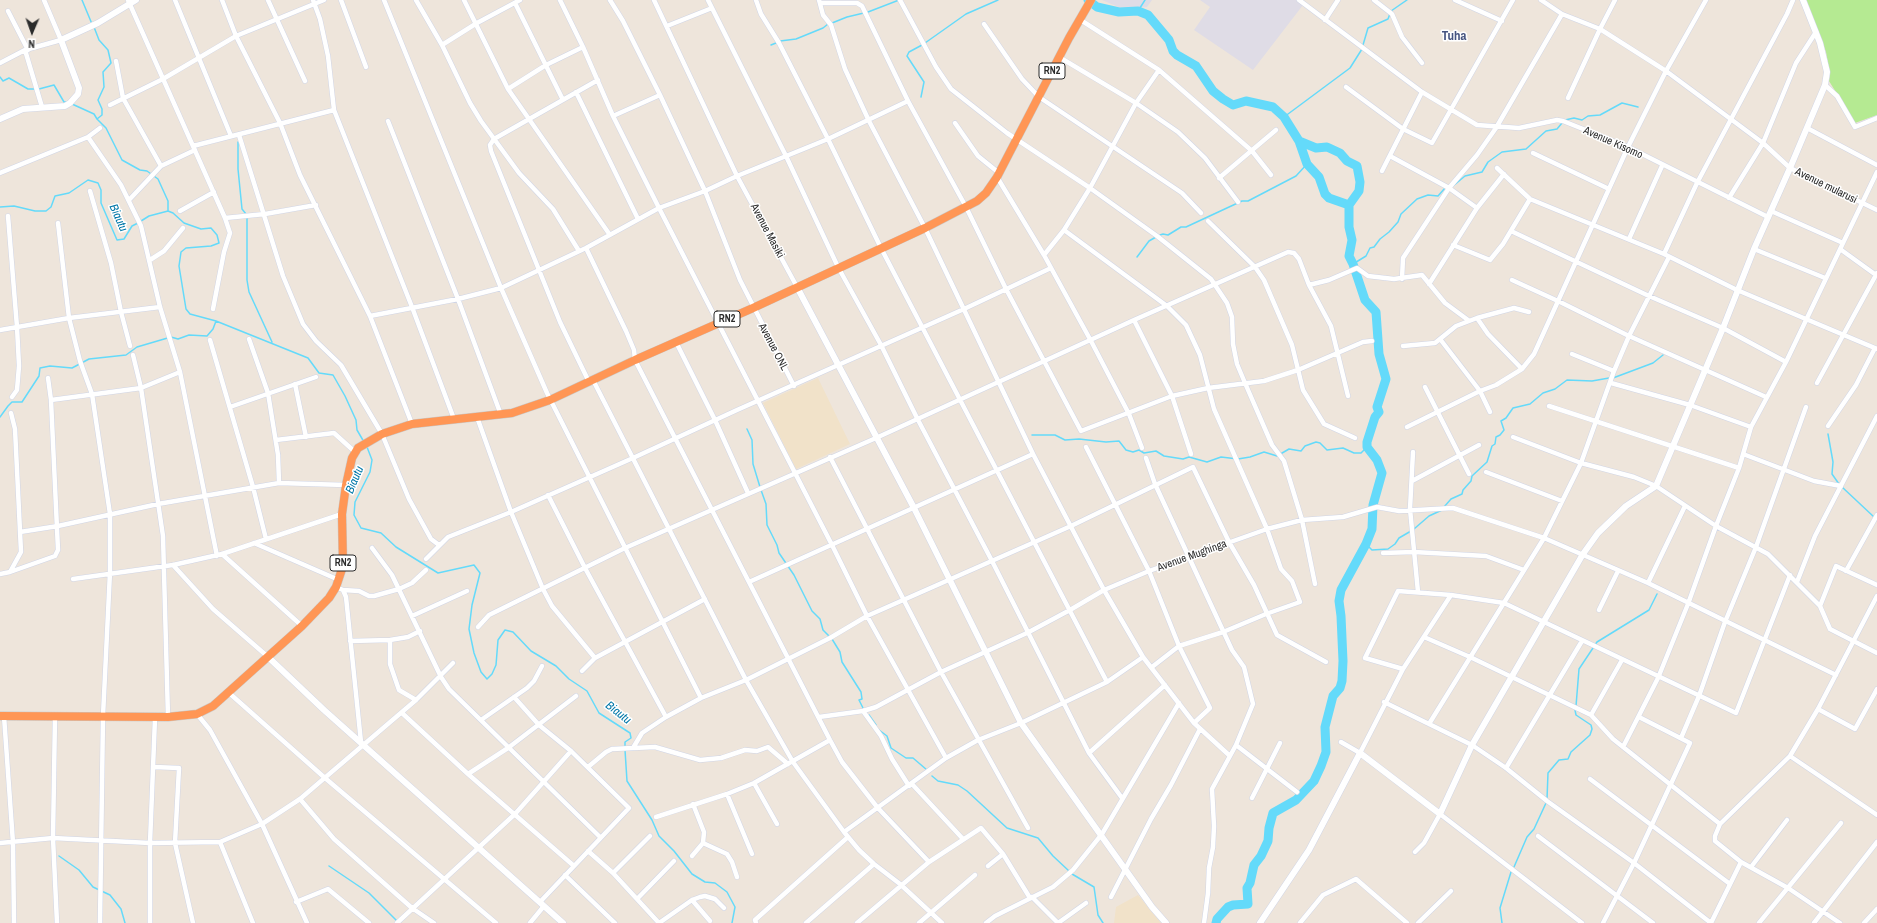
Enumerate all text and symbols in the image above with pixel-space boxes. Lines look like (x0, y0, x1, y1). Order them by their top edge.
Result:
north arrow (12, 12, 52, 52)
district label: Tuha (1442, 29, 1466, 45)
text: N (28, 37, 35, 51)
road number: RN2 (1039, 63, 1065, 79)
street label: Avenue Kisomo (1581, 124, 1645, 162)
street label: Avenue mularusi (1793, 165, 1859, 207)
water label: Biautu (106, 202, 130, 234)
street label: Avenue Masiki (747, 202, 787, 260)
road number: RN2 (714, 311, 740, 327)
street label: Avenue ONL (755, 321, 791, 373)
water label: Biautu (343, 464, 367, 496)
street label: Avenue Mughinga (1155, 537, 1229, 575)
road number: RN2 (330, 555, 356, 571)
water label: Biautu (602, 699, 634, 727)

